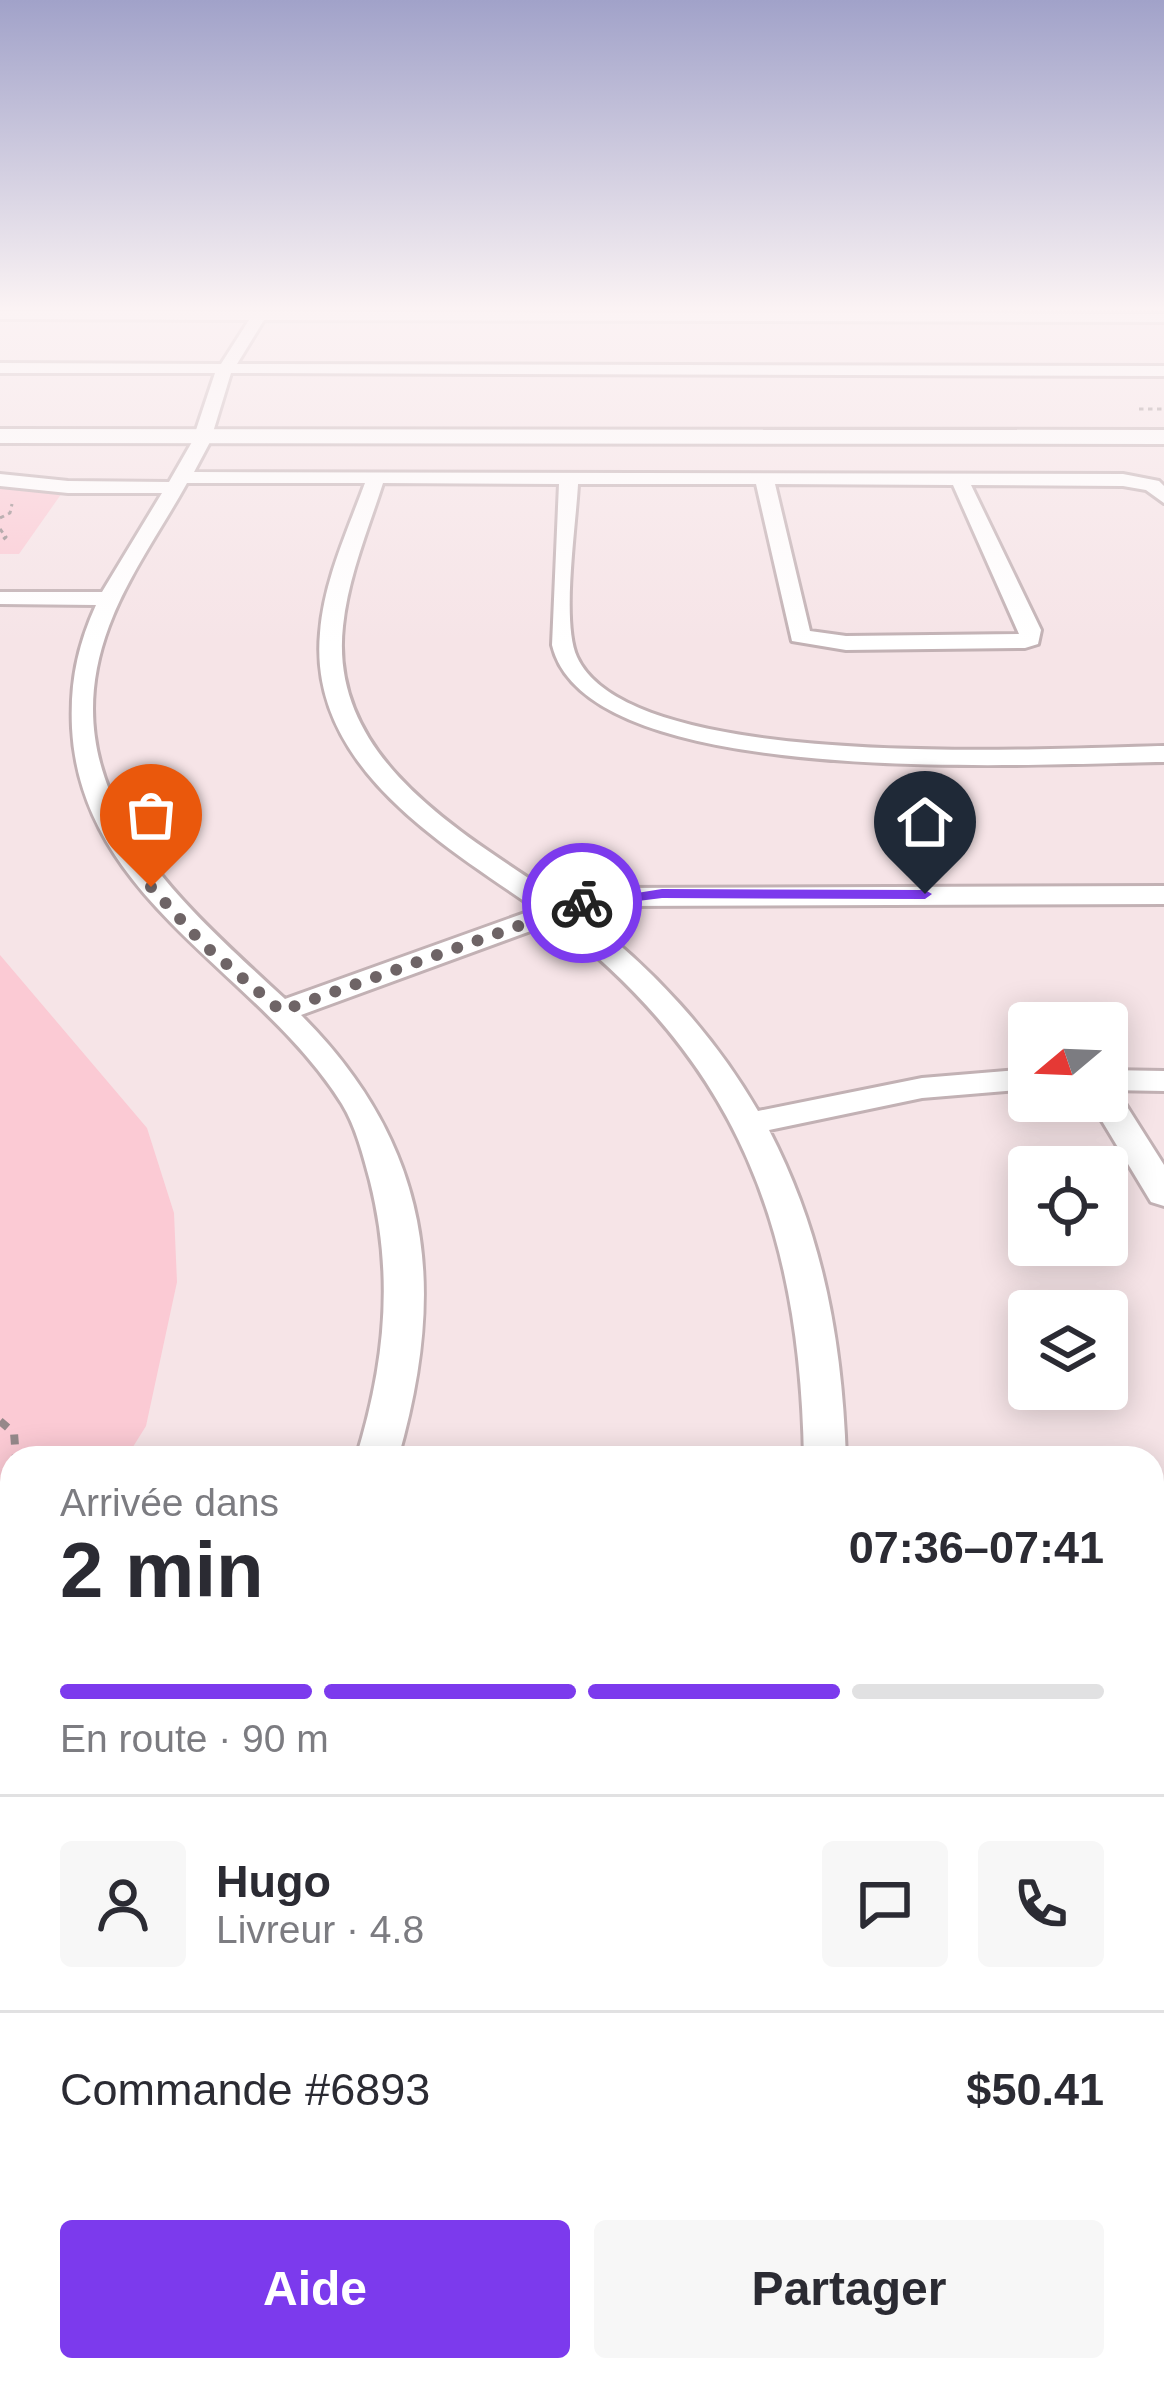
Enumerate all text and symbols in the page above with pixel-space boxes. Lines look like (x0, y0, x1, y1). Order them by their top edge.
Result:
pin (100, 764, 202, 887)
pin (874, 771, 976, 894)
icon: bag (118, 782, 184, 848)
icon: home (892, 789, 958, 855)
courier (522, 843, 642, 963)
icon: bike (549, 870, 615, 936)
north arrow (1008, 1002, 1128, 1122)
map controls (1008, 1002, 1128, 1410)
button: locate (1008, 1146, 1128, 1266)
button: layers (1008, 1290, 1128, 1410)
text: Arrivée dans (60, 1481, 279, 1524)
text: 07:36–07:41 (849, 1522, 1104, 1573)
text: 2 min (60, 1526, 264, 1614)
text: En route · 90 m (60, 1717, 329, 1760)
button: person (60, 1841, 186, 1967)
button: chat (822, 1841, 948, 1967)
button: phone (978, 1841, 1104, 1967)
text: Hugo (216, 1856, 331, 1907)
text: Livreur · 4.8 (216, 1908, 424, 1951)
text: Commande #6893 (60, 2064, 430, 2115)
text: $50.41 (966, 2064, 1104, 2115)
button: Aide (60, 2220, 570, 2358)
button: Partager (594, 2220, 1104, 2358)

